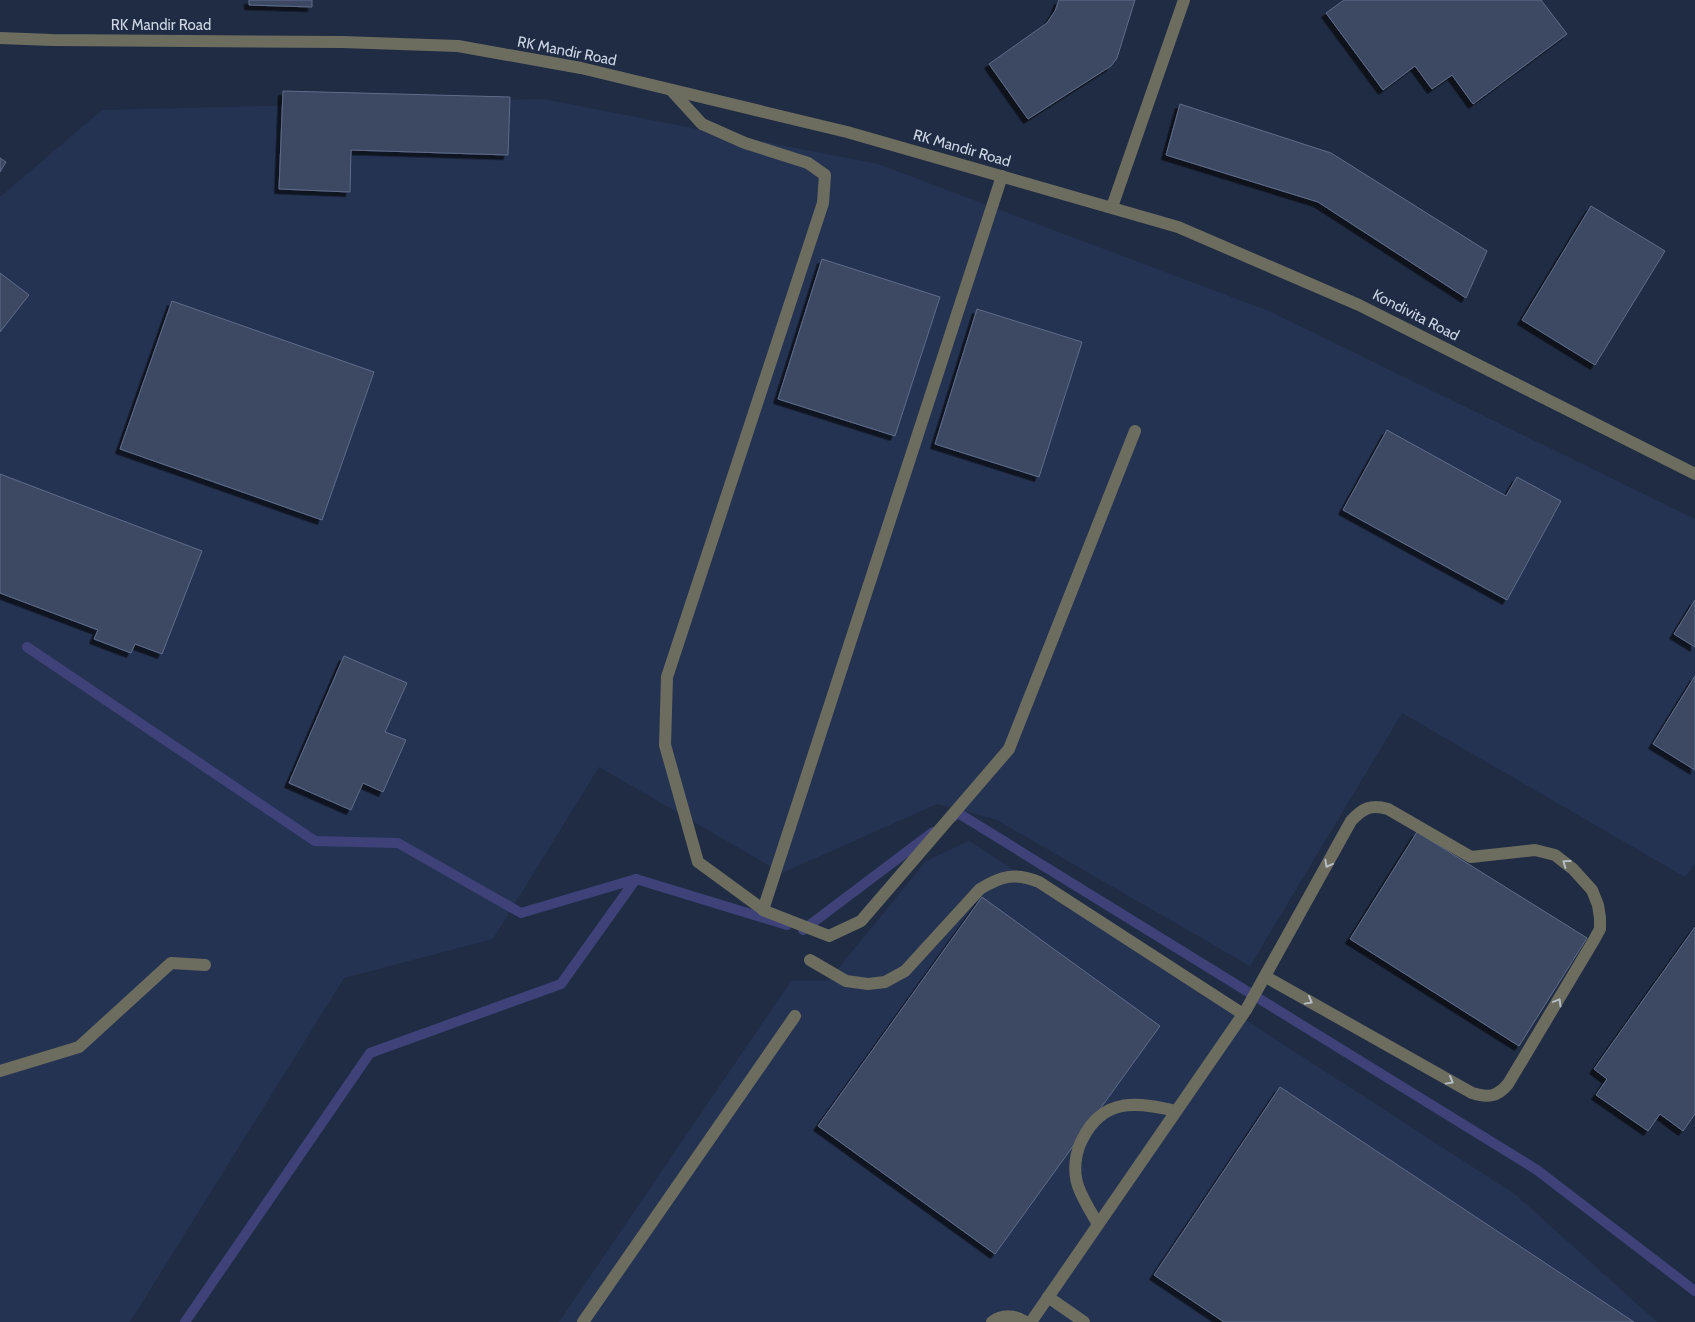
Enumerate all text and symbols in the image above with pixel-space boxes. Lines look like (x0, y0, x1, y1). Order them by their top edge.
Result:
street label: RK Mandir Road (111, 16, 211, 34)
street label: RK Mandir Road (516, 33, 618, 69)
street label: RK Mandir Road (911, 125, 1013, 171)
street label: Kondivita Road (1370, 285, 1462, 345)
one-way arrow (1324, 859, 1334, 868)
one-way arrow (1562, 860, 1572, 869)
one-way arrow (1304, 995, 1313, 1005)
one-way arrow (1551, 998, 1561, 1007)
one-way arrow (1445, 1075, 1454, 1085)

